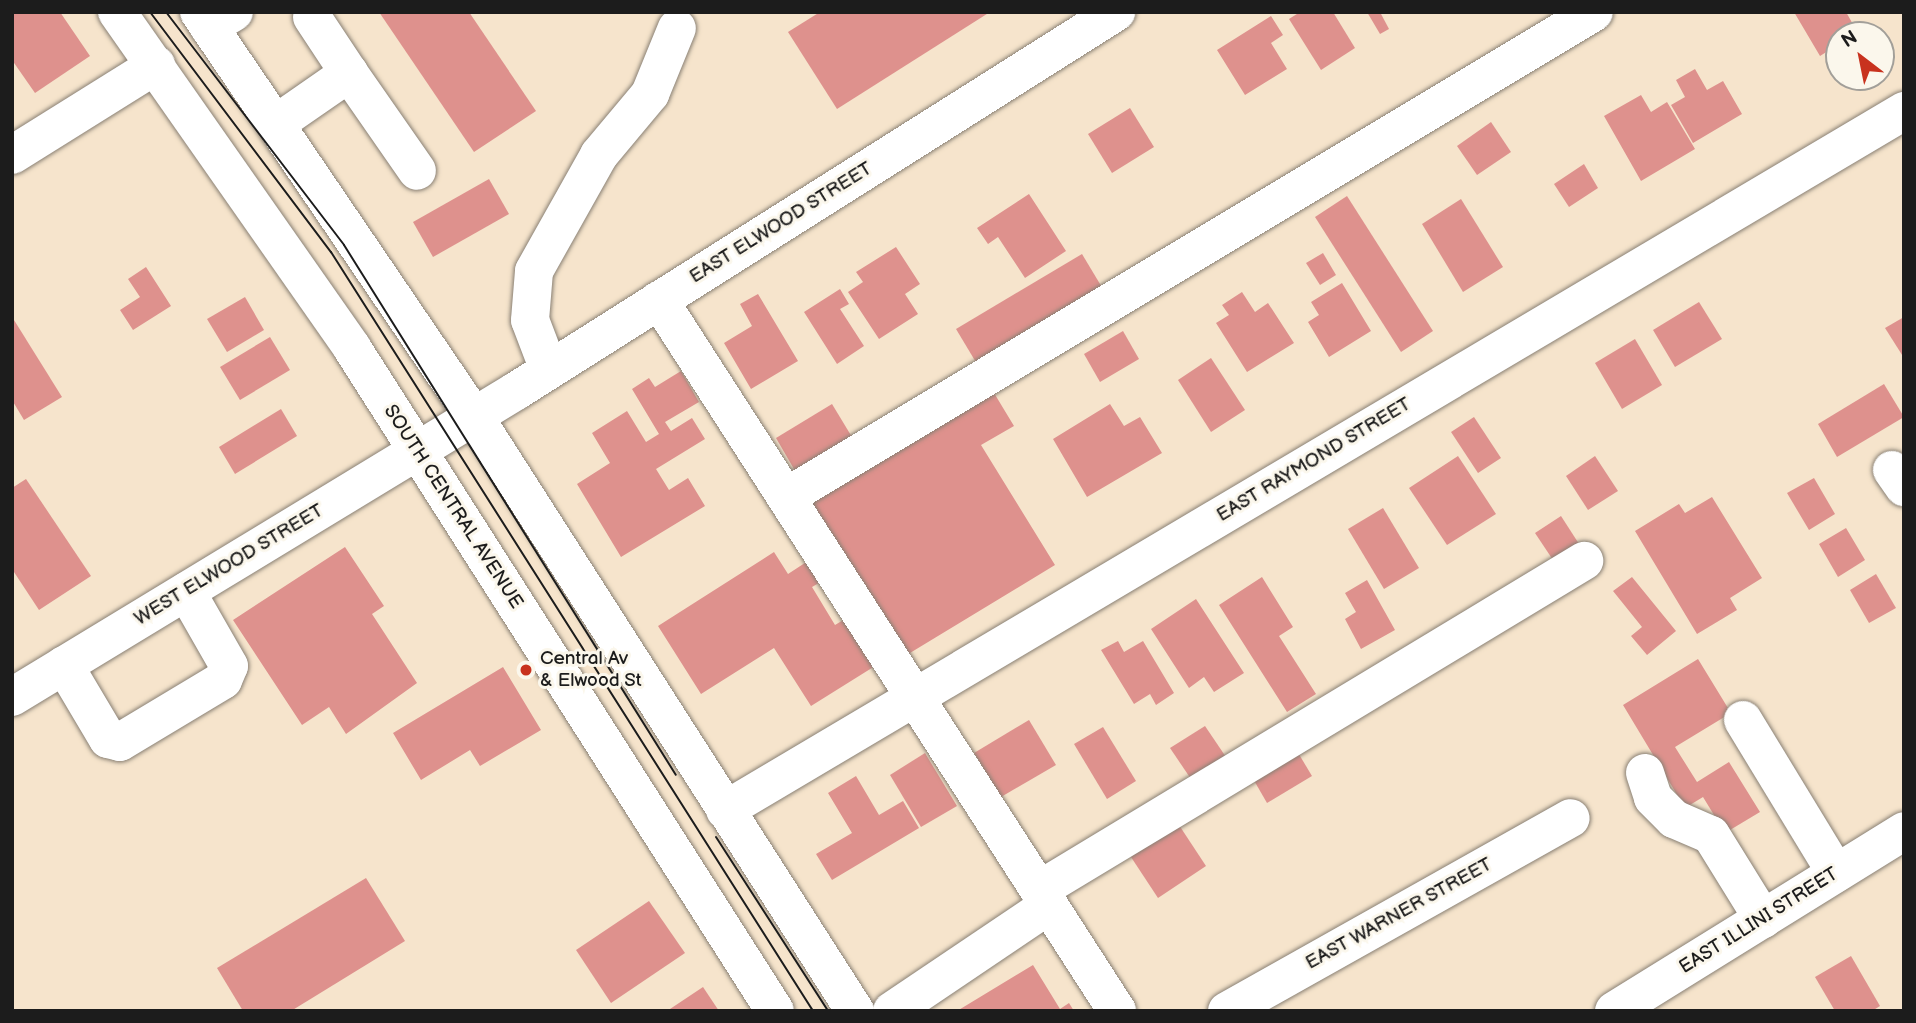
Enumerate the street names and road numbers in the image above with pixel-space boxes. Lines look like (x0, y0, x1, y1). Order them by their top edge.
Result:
street label: EAST ELWOOD STREET (685, 157, 877, 289)
street label: EAST RAYMOND STREET (1213, 393, 1415, 527)
street label: SOUTH CENTRAL AVENUE (379, 401, 527, 613)
street label: WEST ELWOOD STREET (130, 499, 328, 631)
street label: EAST WARNER STREET (1301, 853, 1497, 975)
street label: EAST ILLINI STREET (1675, 863, 1843, 979)

